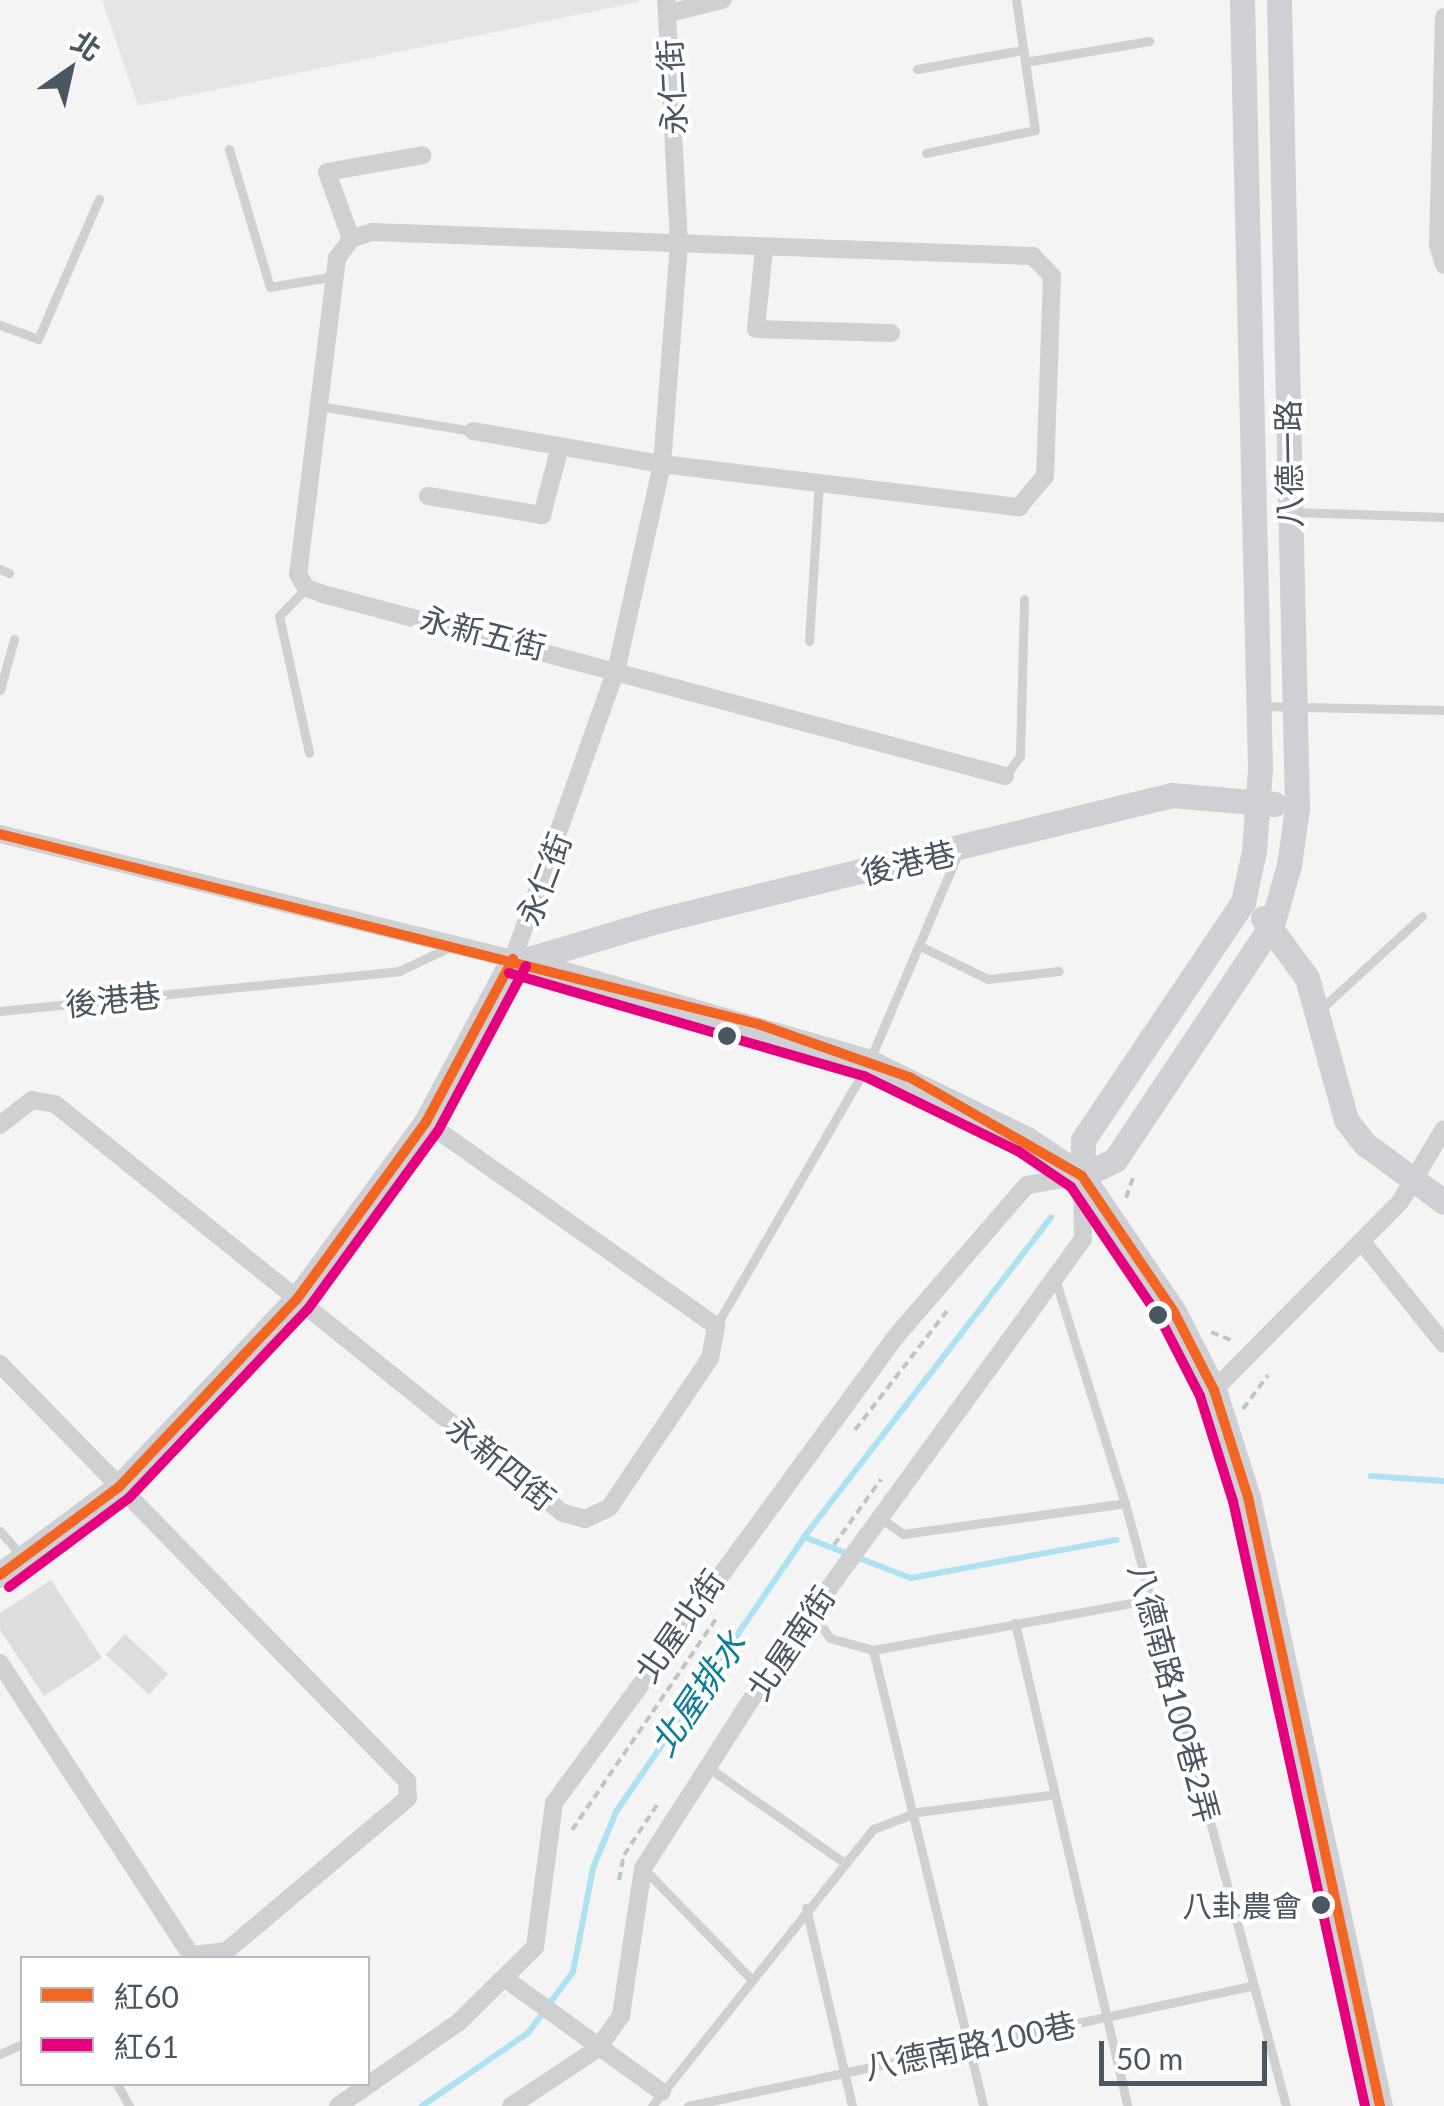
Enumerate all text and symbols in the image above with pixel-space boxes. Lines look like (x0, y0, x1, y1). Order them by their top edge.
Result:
north arrow (20, 20, 120, 120)
text: 北 (66, 23, 108, 67)
street label: 永仁街 (650, 38, 694, 136)
street label: 八德一路 (1269, 400, 1309, 528)
street label: 永新五街 (416, 599, 550, 667)
street label: 永仁街 (509, 827, 579, 931)
street label: 後港巷 (857, 833, 959, 893)
street label: 後港巷 (63, 976, 163, 1024)
unlabelled marker (717, 1026, 737, 1046)
unlabelled marker (1148, 1305, 1168, 1325)
street label: 永新四街 (439, 1408, 563, 1518)
street label: 八德南路100巷2弄 (1121, 1559, 1227, 1827)
street label: 北屋北街 (628, 1563, 732, 1689)
street label: 北屋南街 (739, 1579, 843, 1707)
water label: 北屋排水 (640, 1623, 754, 1763)
place label: 八卦農會 (1182, 1887, 1302, 1923)
marker: 八卦農會 (1311, 1895, 1331, 1915)
legend (20, 1956, 370, 2086)
text: 紅60 (114, 1978, 179, 2014)
street label: 八德南路100巷 (861, 2005, 1079, 2087)
scale bar (1104, 2021, 1272, 2083)
text: 紅61 (114, 2028, 179, 2064)
text: 50 m (1116, 2040, 1183, 2076)

